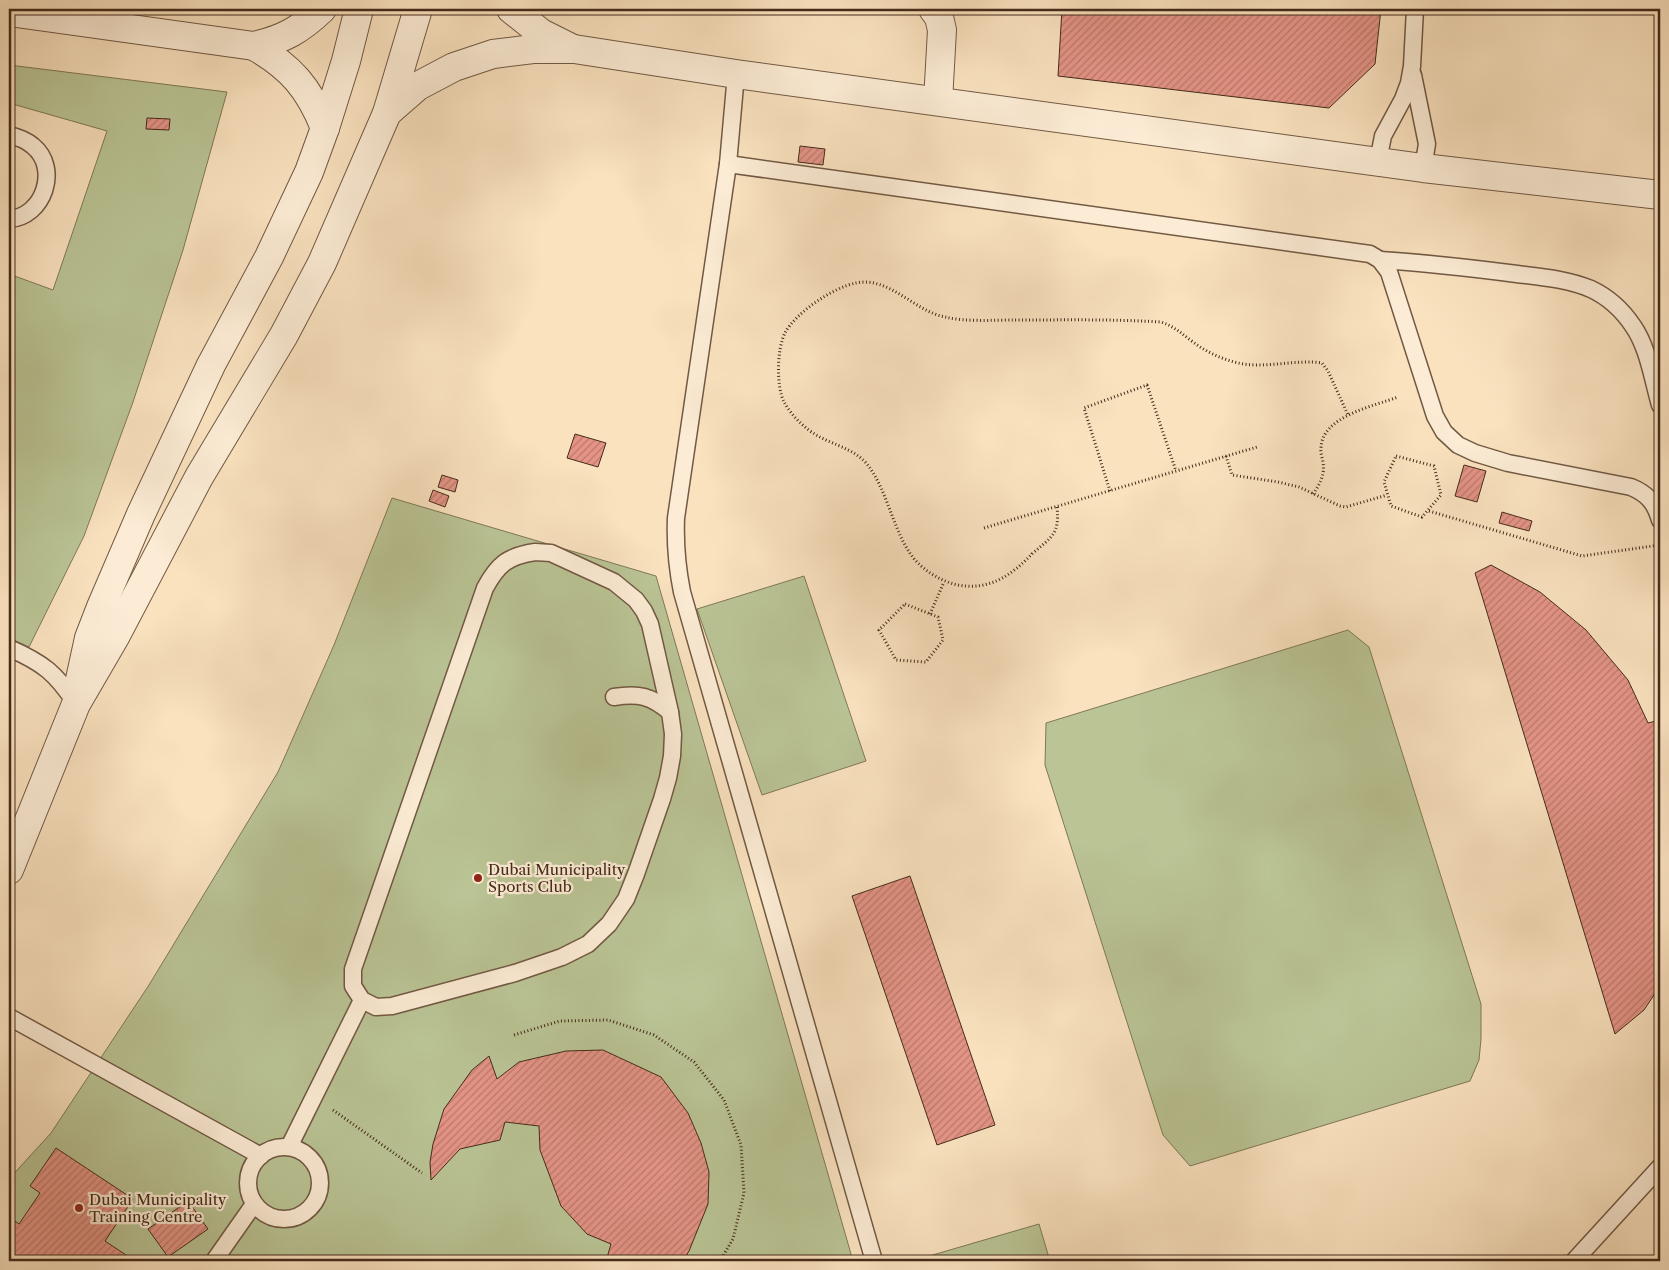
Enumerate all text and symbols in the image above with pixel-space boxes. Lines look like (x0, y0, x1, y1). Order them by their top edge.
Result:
place label: Dubai Municipality Sports Club (488, 860, 626, 896)
marker: Dubai Municipality Sports Club (472, 872, 484, 884)
place label: Dubai Municipality Training Centre (89, 1190, 227, 1226)
marker: Dubai Municipality Training Centre (73, 1202, 85, 1214)

